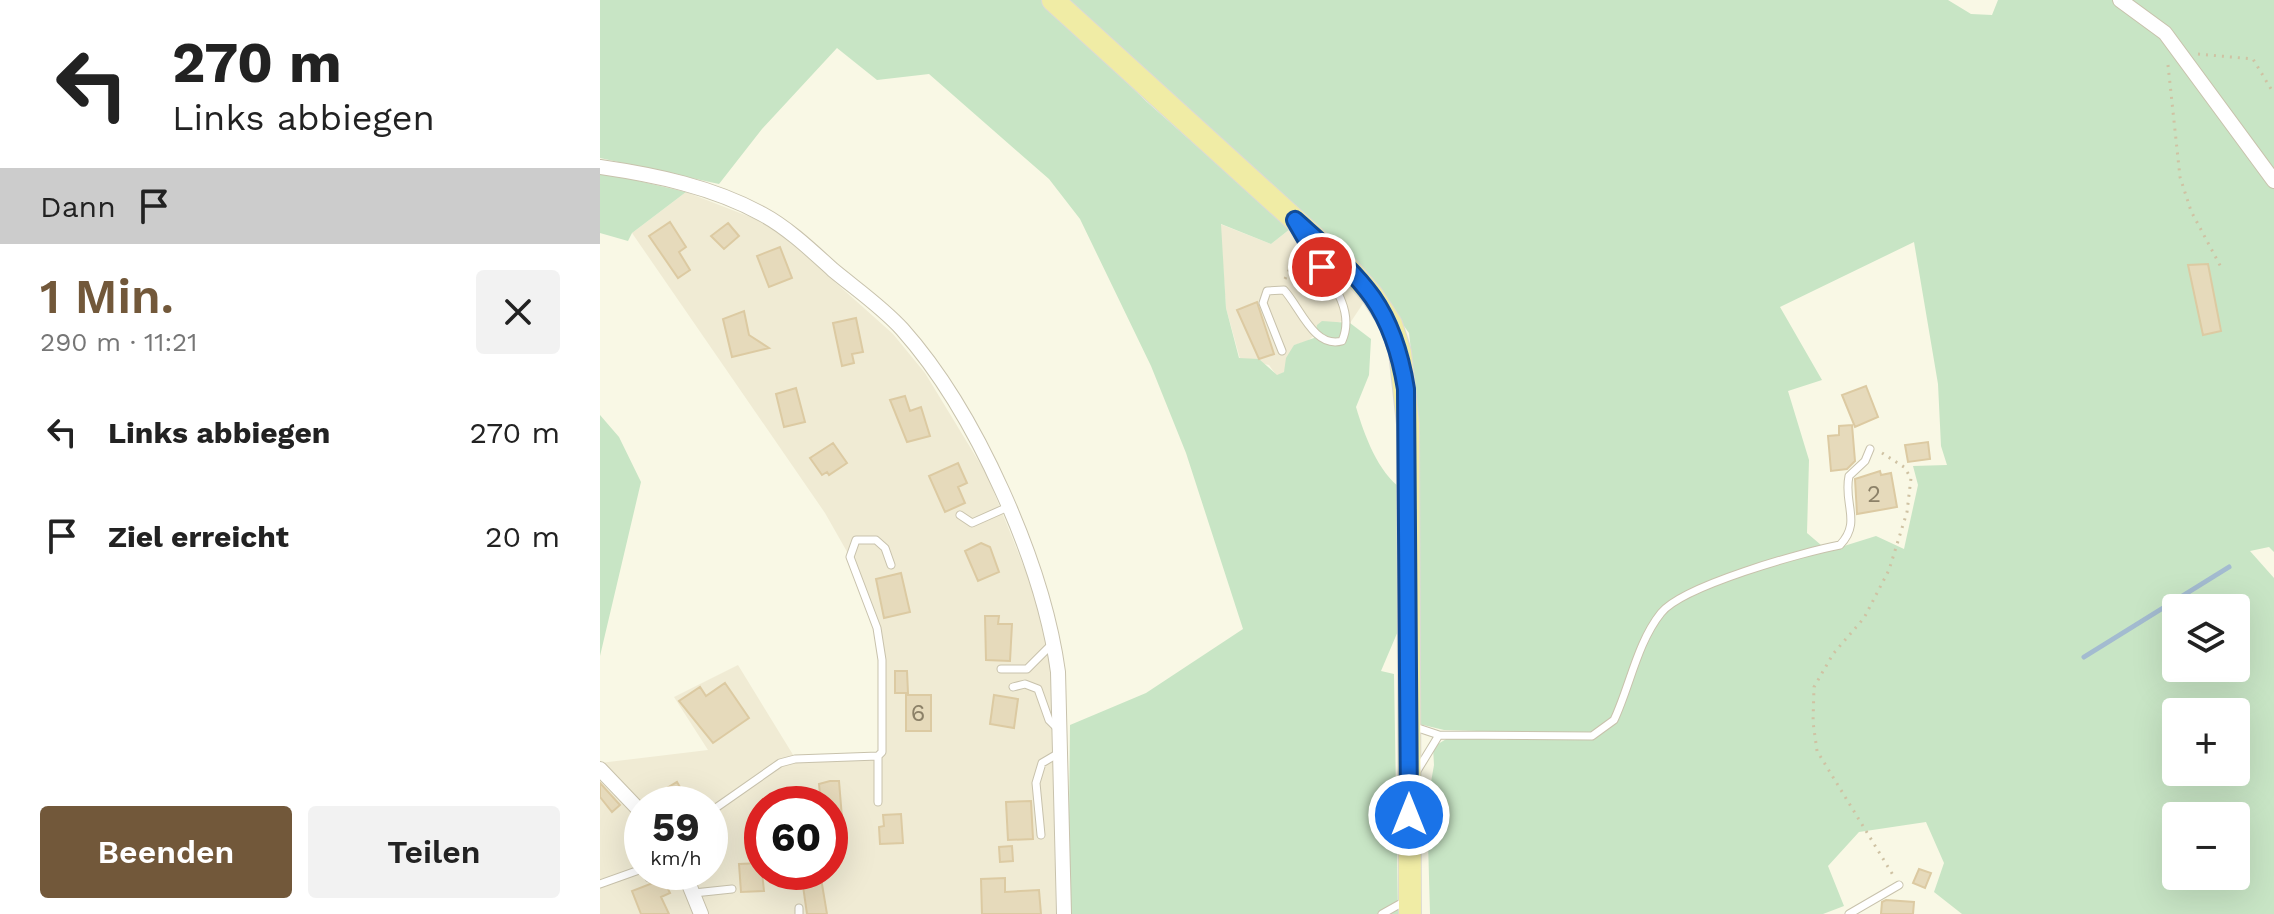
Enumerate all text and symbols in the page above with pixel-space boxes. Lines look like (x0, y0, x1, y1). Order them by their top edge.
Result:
text: 270 m (172, 30, 342, 96)
icon: left (40, 32, 144, 136)
text: Links abbiegen (172, 97, 435, 139)
icon: arrive (132, 184, 176, 228)
text: Dann (40, 189, 116, 224)
pin (1288, 233, 1356, 301)
icon: arrive (1300, 245, 1344, 289)
text: 1 Min. (40, 268, 174, 325)
button: close (476, 270, 560, 354)
text: 290 m · 11:21 (40, 327, 197, 357)
icon: left (40, 410, 84, 454)
text: Links abbiegen (108, 415, 330, 450)
text: 270 m (469, 415, 560, 450)
house number: 2 (1867, 480, 1881, 508)
icon: arrive (40, 514, 84, 558)
text: Ziel erreicht (108, 519, 289, 554)
text: 20 m (485, 519, 560, 554)
map controls (2162, 594, 2250, 890)
button: layers (2162, 594, 2250, 682)
button: + (2162, 698, 2250, 786)
house number: 6 (911, 699, 925, 727)
position arrow (1367, 773, 1451, 857)
speed limit sign: 60 (744, 786, 848, 890)
button: − (2162, 802, 2250, 890)
text: 59 (652, 804, 700, 851)
button: Beenden (40, 806, 292, 898)
button: Teilen (308, 806, 560, 898)
text: km/h (650, 846, 702, 870)

